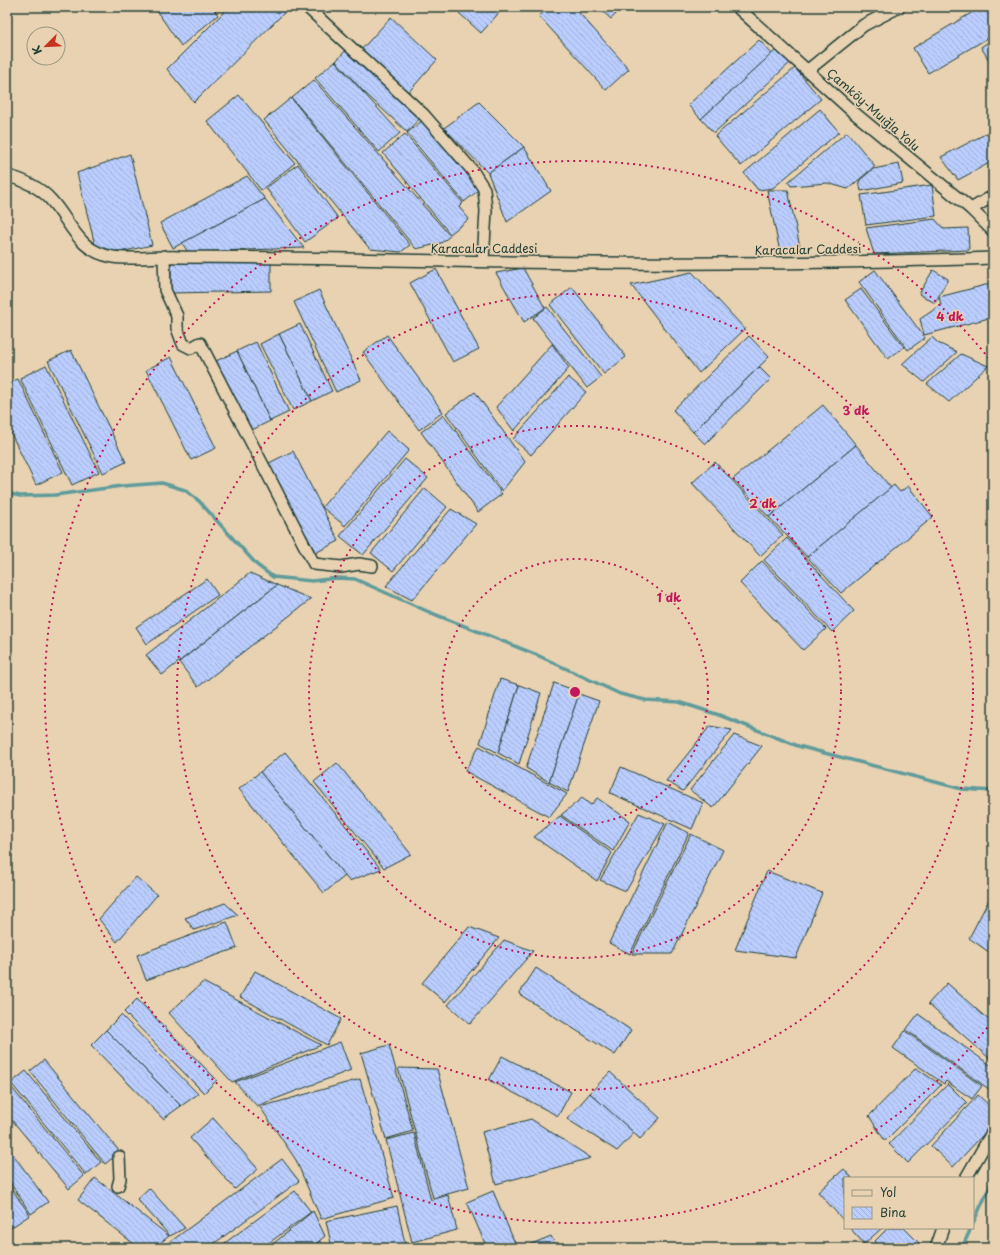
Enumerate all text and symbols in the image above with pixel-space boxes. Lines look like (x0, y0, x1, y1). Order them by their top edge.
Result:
north arrow (26, 26, 66, 66)
text: K (27, 43, 46, 57)
street label: Çamköy-Muığla Yolu (823, 64, 924, 155)
street label: Karacalar Caddesi (431, 239, 537, 257)
street label: Karacalar Caddesi (754, 239, 862, 259)
text: 4 dk (936, 307, 964, 325)
text: 3 dk (842, 401, 870, 419)
text: 2 dk (749, 494, 777, 512)
text: 1 dk (657, 588, 681, 606)
centre of rings (568, 685, 582, 699)
legend (844, 1177, 974, 1229)
text: Yol (880, 1183, 896, 1201)
text: Bina (880, 1203, 906, 1221)

